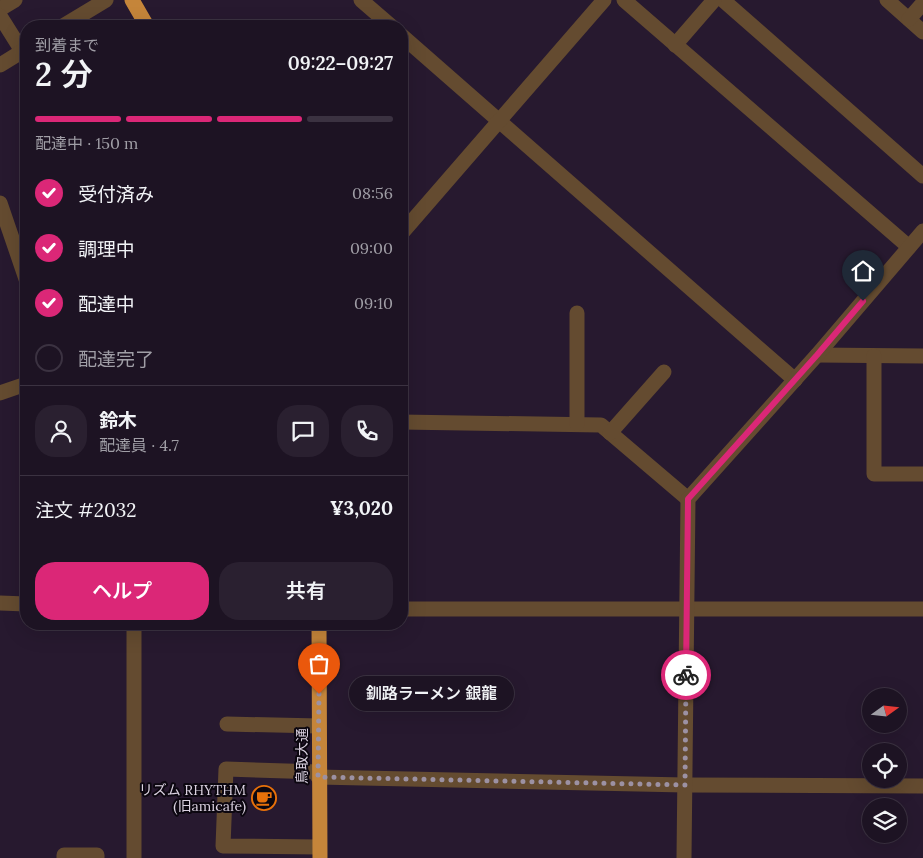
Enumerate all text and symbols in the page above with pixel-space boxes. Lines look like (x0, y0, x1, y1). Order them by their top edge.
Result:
text: 到着まで (35, 35, 99, 55)
text: 09:22–09:27 (288, 51, 393, 75)
text: 2 分 (35, 54, 93, 95)
text: 配達中 · 150 m (35, 133, 138, 153)
icon: check (35, 179, 63, 207)
text: 受付済み (78, 182, 154, 206)
text: 08:56 (352, 183, 393, 203)
icon: check (35, 234, 63, 262)
text: 調理中 (78, 237, 135, 261)
text: 09:00 (350, 238, 393, 258)
pin (842, 250, 884, 301)
icon: home (849, 257, 877, 285)
icon: check (35, 289, 63, 317)
text: 配達中 (78, 292, 135, 316)
text: 09:10 (354, 293, 393, 313)
text: 配達完了 (78, 347, 154, 371)
button: person (35, 405, 87, 457)
button: chat (277, 405, 329, 457)
button: phone (341, 405, 393, 457)
text: 鈴木 (99, 408, 137, 432)
text: 配達員 · 4.7 (99, 435, 179, 455)
text: ¥3,020 (330, 496, 393, 520)
text: 注文 #2032 (35, 498, 137, 522)
button: ヘルプ (35, 562, 209, 620)
button: 共有 (219, 562, 393, 620)
pin (298, 643, 340, 694)
icon: bag (305, 650, 333, 678)
courier (661, 650, 711, 700)
icon: bike (672, 661, 700, 689)
callout: 釧路ラーメン 銀龍 (349, 676, 514, 712)
text: 釧路ラーメン 銀龍 (366, 683, 497, 703)
north arrow (862, 688, 908, 732)
map controls (862, 688, 907, 843)
street label: 鳥取大通 (293, 728, 311, 784)
button: locate (862, 743, 907, 788)
place label: リズム RHYTHM (旧amicafe) (139, 781, 246, 815)
cafe icon: リズム RHYTHM (旧amicafe) (251, 785, 277, 811)
button: layers (862, 798, 907, 843)

